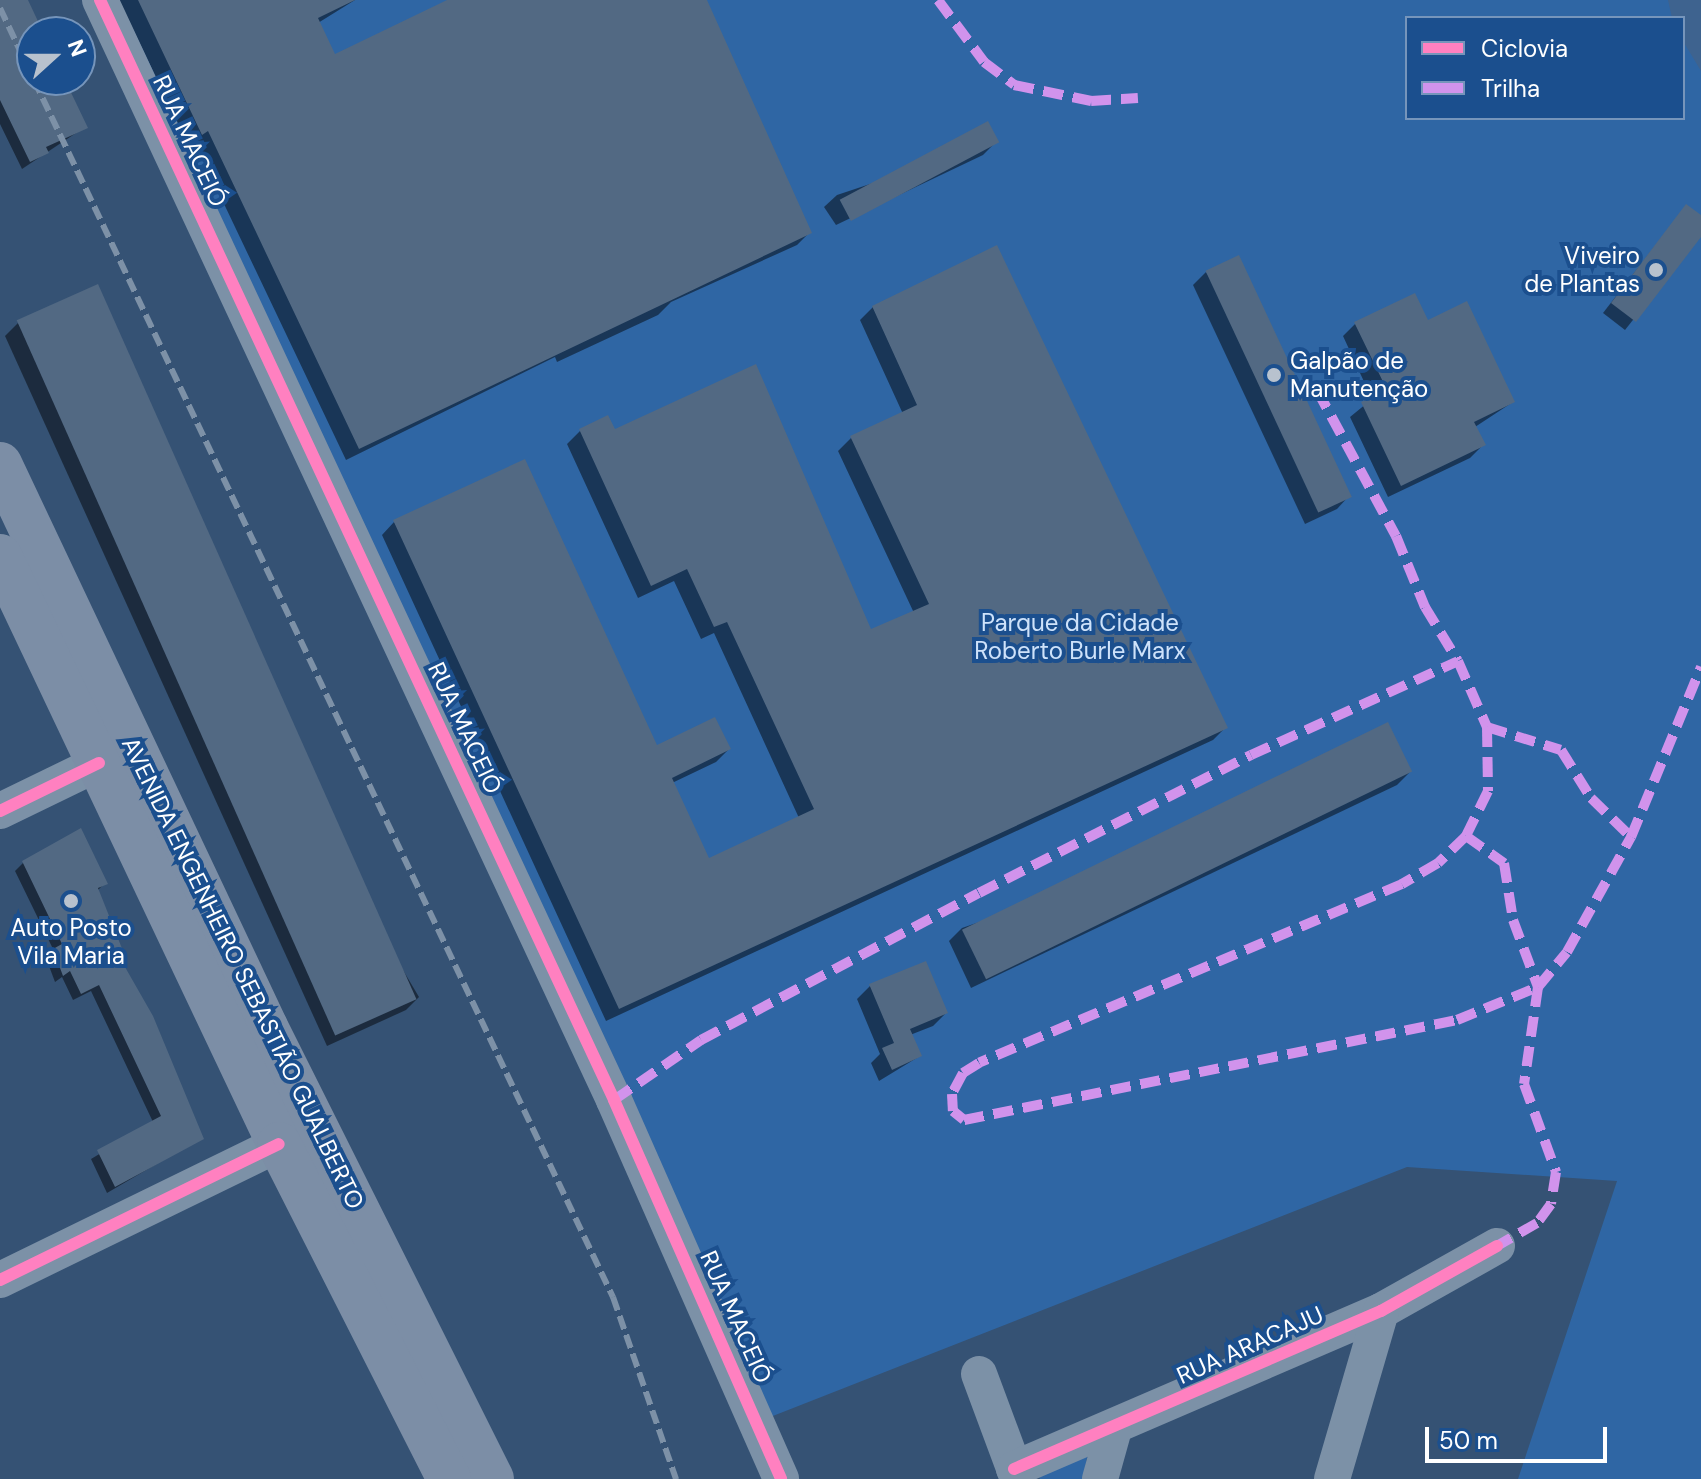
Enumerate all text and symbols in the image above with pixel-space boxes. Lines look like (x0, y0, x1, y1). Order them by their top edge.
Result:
north arrow (16, 16, 96, 96)
legend (1405, 16, 1685, 120)
text: Ciclovia (1481, 33, 1568, 64)
text: N (61, 35, 93, 61)
street label: RUA MACEIÓ (147, 71, 233, 211)
text: Trilha (1481, 73, 1540, 104)
place label: Viveiro de Plantas (1524, 242, 1640, 298)
marker: Viveiro de Plantas (1647, 261, 1665, 279)
place label: Galpão de Manutenção (1290, 347, 1428, 403)
marker: Galpão de Manutenção (1265, 366, 1283, 384)
park label: Parque da Cidade Roberto Burle Marx (974, 609, 1186, 665)
street label: RUA MACEIÓ (422, 658, 508, 798)
street label: AVENIDA ENGENHEIRO SEBASTIÃO GUALBERTO (116, 732, 370, 1214)
marker: Auto Posto Vila Maria (62, 892, 80, 910)
place label: Auto Posto Vila Maria (10, 914, 132, 970)
street label: RUA MACEIÓ (694, 1246, 778, 1388)
street label: RUA ARACAJU (1172, 1300, 1328, 1390)
scale bar (1429, 1411, 1611, 1461)
text: 50 m (1439, 1425, 1498, 1456)

